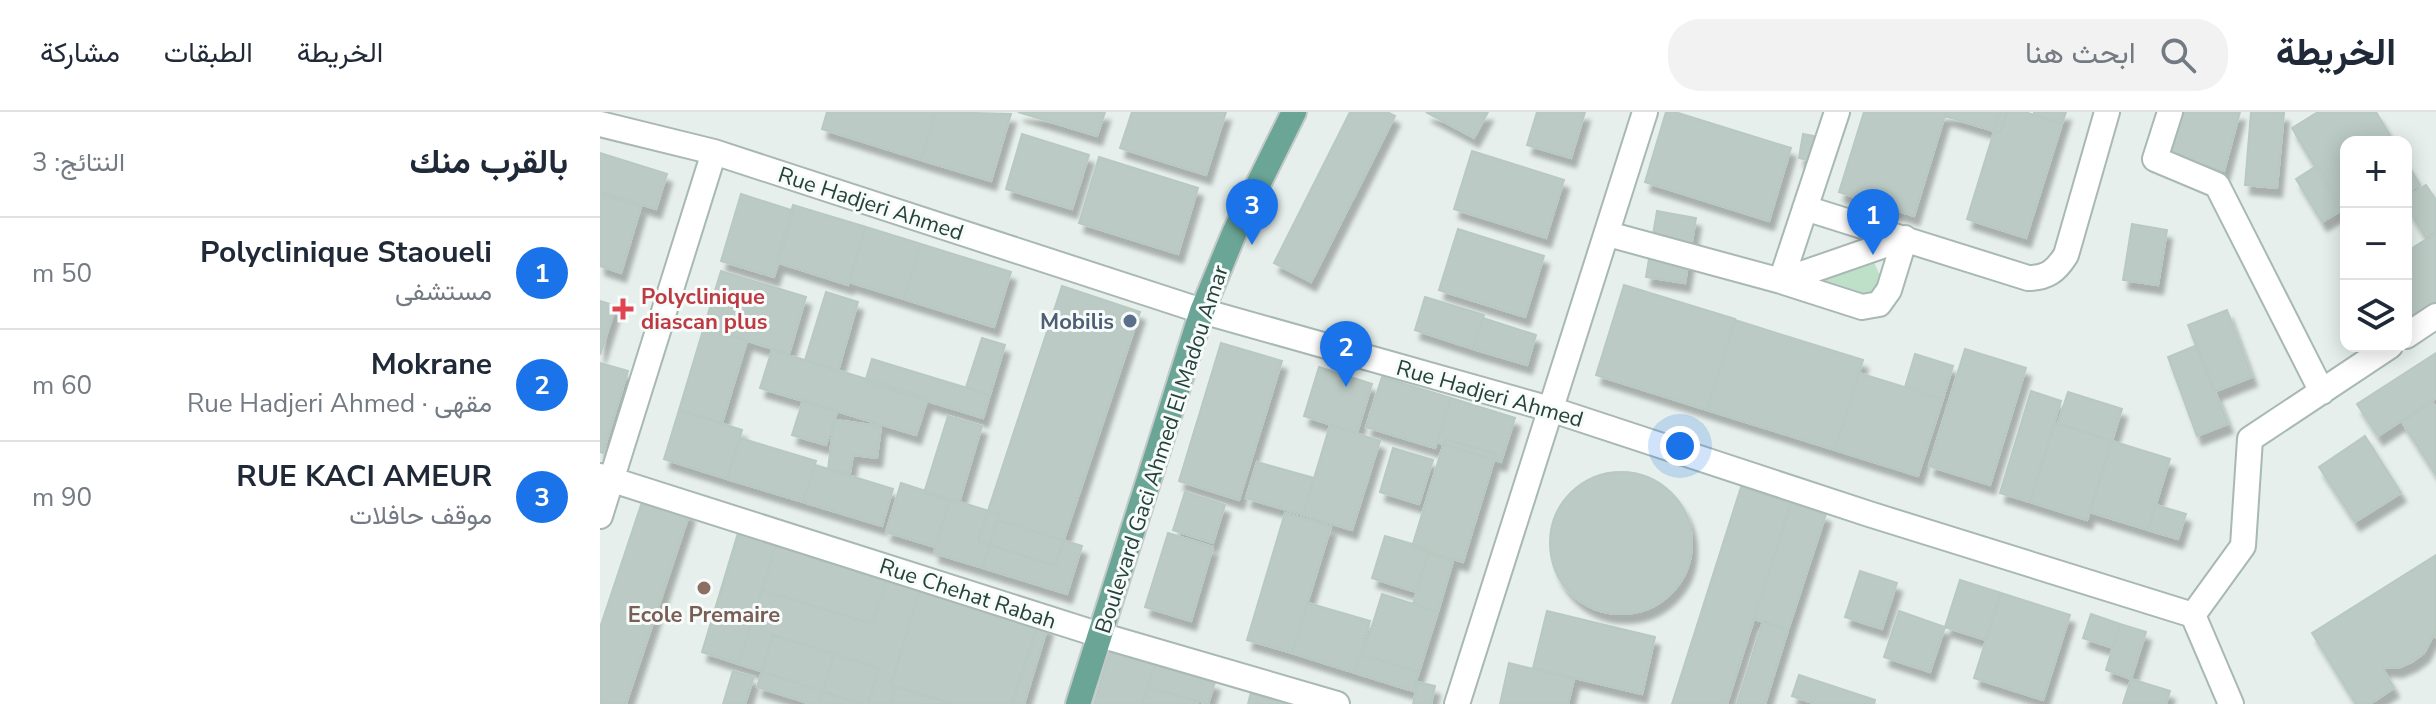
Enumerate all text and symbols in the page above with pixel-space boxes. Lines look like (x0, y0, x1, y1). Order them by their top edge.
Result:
search box (1668, 19, 2228, 91)
text: الخريطة (2276, 27, 2396, 78)
text: ابحث هنا (2025, 33, 2136, 74)
icon: search (2156, 33, 2200, 77)
text: مشاركة (40, 34, 120, 72)
text: الطبقات (164, 34, 253, 72)
text: الخريطة (297, 34, 383, 72)
map controls (2340, 136, 2412, 352)
button: + (2340, 136, 2412, 208)
text: بالقرب منك (410, 139, 568, 185)
text: النتائج: 3 (32, 145, 125, 180)
street label: Rue Hadjeri Ahmed (774, 160, 967, 248)
pin: 3 (1226, 179, 1278, 245)
pin: 1 (1847, 189, 1899, 255)
button: − (2340, 208, 2412, 280)
text: Polyclinique Staoueli (200, 232, 492, 273)
text: 50 m (32, 256, 92, 291)
text: 1 (534, 256, 550, 291)
street label: Boulevard Gaci Ahmed El Madou Amar (1088, 261, 1236, 637)
text: مستشفى (395, 274, 492, 309)
button: layers (2340, 280, 2412, 352)
place label: Polyclinique diascan plus (641, 282, 767, 337)
marker: Polyclinique diascan plus (612, 298, 634, 320)
place label: Mobilis (1040, 307, 1114, 337)
marker: Mobilis (1121, 312, 1139, 330)
pin: 2 (1320, 321, 1372, 387)
text: Mokrane (371, 344, 492, 385)
street label: Rue Hadjeri Ahmed (1393, 353, 1587, 435)
text: 60 m (32, 368, 92, 403)
text: 2 (534, 368, 550, 403)
text: مقهى · Rue Hadjeri Ahmed (187, 386, 492, 421)
your location (1660, 426, 1700, 466)
text: RUE KACI AMEUR (236, 456, 492, 497)
text: 90 m (32, 480, 92, 515)
text: 3 (534, 480, 550, 515)
text: موقف حافلات (349, 498, 492, 533)
street label: Rue Chehat Rabah (875, 551, 1060, 637)
marker: Ecole Premaire (695, 579, 713, 597)
place label: Ecole Premaire (628, 600, 780, 630)

